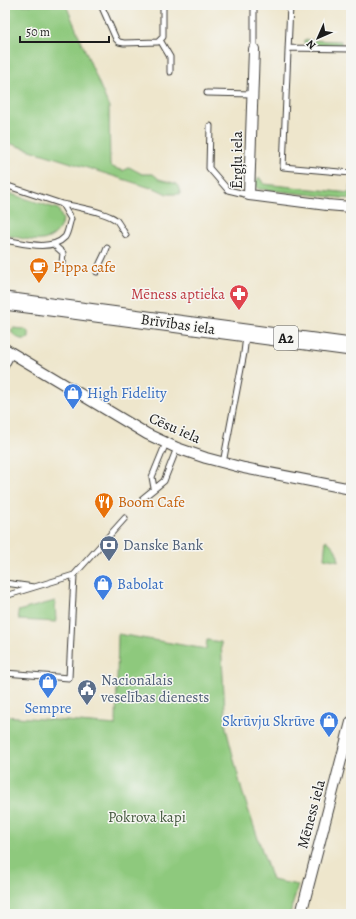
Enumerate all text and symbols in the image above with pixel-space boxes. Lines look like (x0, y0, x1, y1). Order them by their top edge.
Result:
scale bar (20, 18, 109, 44)
north arrow (298, 18, 338, 58)
text: 50 m (26, 24, 50, 40)
text: N (303, 37, 319, 53)
street label: Ērgļu iela (227, 131, 247, 189)
cafe icon: Pippa cafe (28, 256, 50, 284)
place label: Pippa cafe (53, 257, 116, 277)
pharmacy icon: Mēness aptieka (228, 283, 250, 311)
place label: Mēness aptieka (131, 284, 225, 304)
street label: Brīvības iela (140, 309, 216, 339)
road number: A2 (274, 326, 298, 350)
shop icon: High Fidelity (62, 382, 84, 410)
place label: High Fidelity (87, 383, 167, 403)
street label: Cēsu iela (146, 408, 204, 448)
restaurant icon: Boom Cafe (93, 491, 115, 519)
place label: Boom Cafe (118, 492, 185, 512)
bank icon: Danske Bank (98, 534, 120, 562)
place label: Danske Bank (123, 535, 204, 555)
shop icon: Babolat (92, 573, 114, 601)
place label: Babolat (117, 574, 164, 594)
place label: Nacionālais veselības dienests (100, 670, 209, 707)
shop icon: Sempre (37, 671, 59, 699)
public building icon: Nacionālais veselības dienests (76, 678, 98, 706)
place label: Sempre (24, 698, 72, 718)
shop icon: Skrūvju Skrūve (318, 710, 340, 738)
place label: Skrūvju Skrūve (222, 711, 315, 731)
street label: Mēness iela (292, 777, 330, 851)
park label: Pokrova kapi (108, 807, 186, 827)

